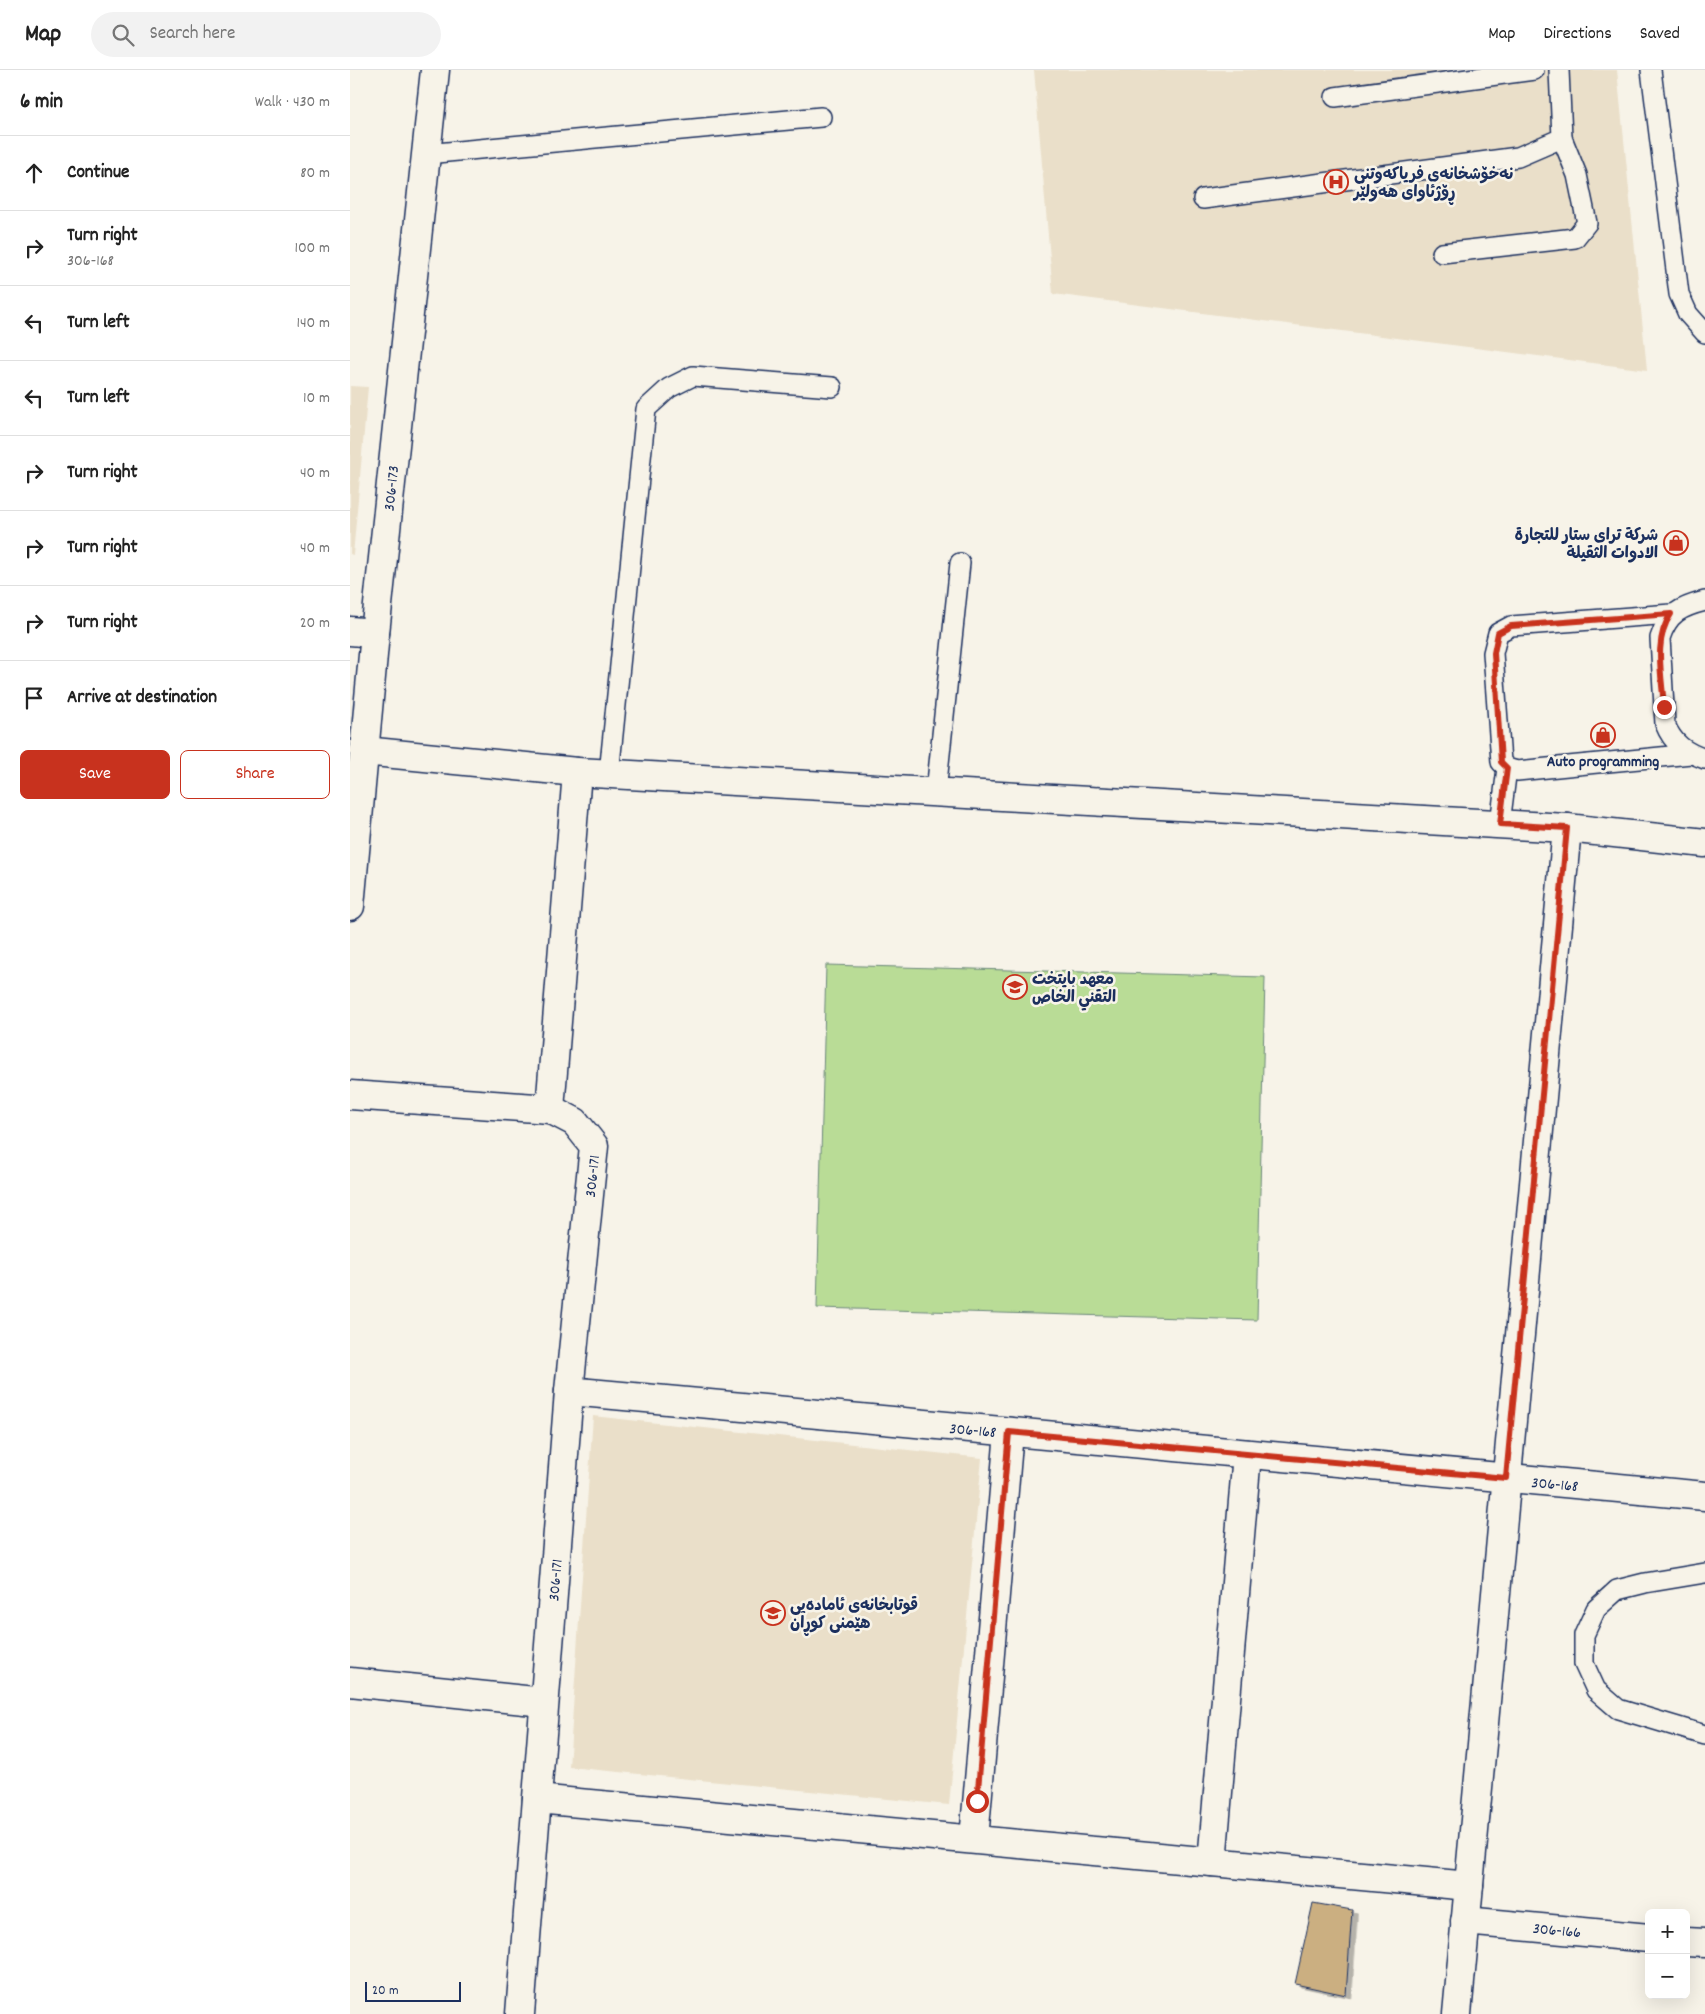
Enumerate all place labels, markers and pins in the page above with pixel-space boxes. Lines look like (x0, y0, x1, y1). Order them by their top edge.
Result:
place label: نەخۆشخانەی فریاکەوتنی ڕۆژئاوای هەولێر (1352, 164, 1513, 205)
hospital icon: نەخۆشخانەی فریاکەوتنی ڕۆژئاوای هەولێر (1323, 169, 1349, 195)
place label: شركة ترای ستار للتجارة الادوات الثقيلة (1515, 525, 1658, 566)
shop icon: شركة ترای ستار للتجارة الادوات الثقيلة (1663, 530, 1689, 556)
shop icon: Auto programming (1590, 722, 1616, 748)
place label: Auto programming (1547, 751, 1659, 774)
place label: معهد بايتخت التقني الخاص (1032, 969, 1116, 1011)
school or university icon: معهد بايتخت التقني الخاص (1002, 974, 1028, 1000)
place label: قوتابخانەی ئامادەیی هێمنی کوڕان (790, 1595, 918, 1636)
school or university icon: قوتابخانەی ئامادەیی هێمنی کوڕان (760, 1600, 786, 1626)

